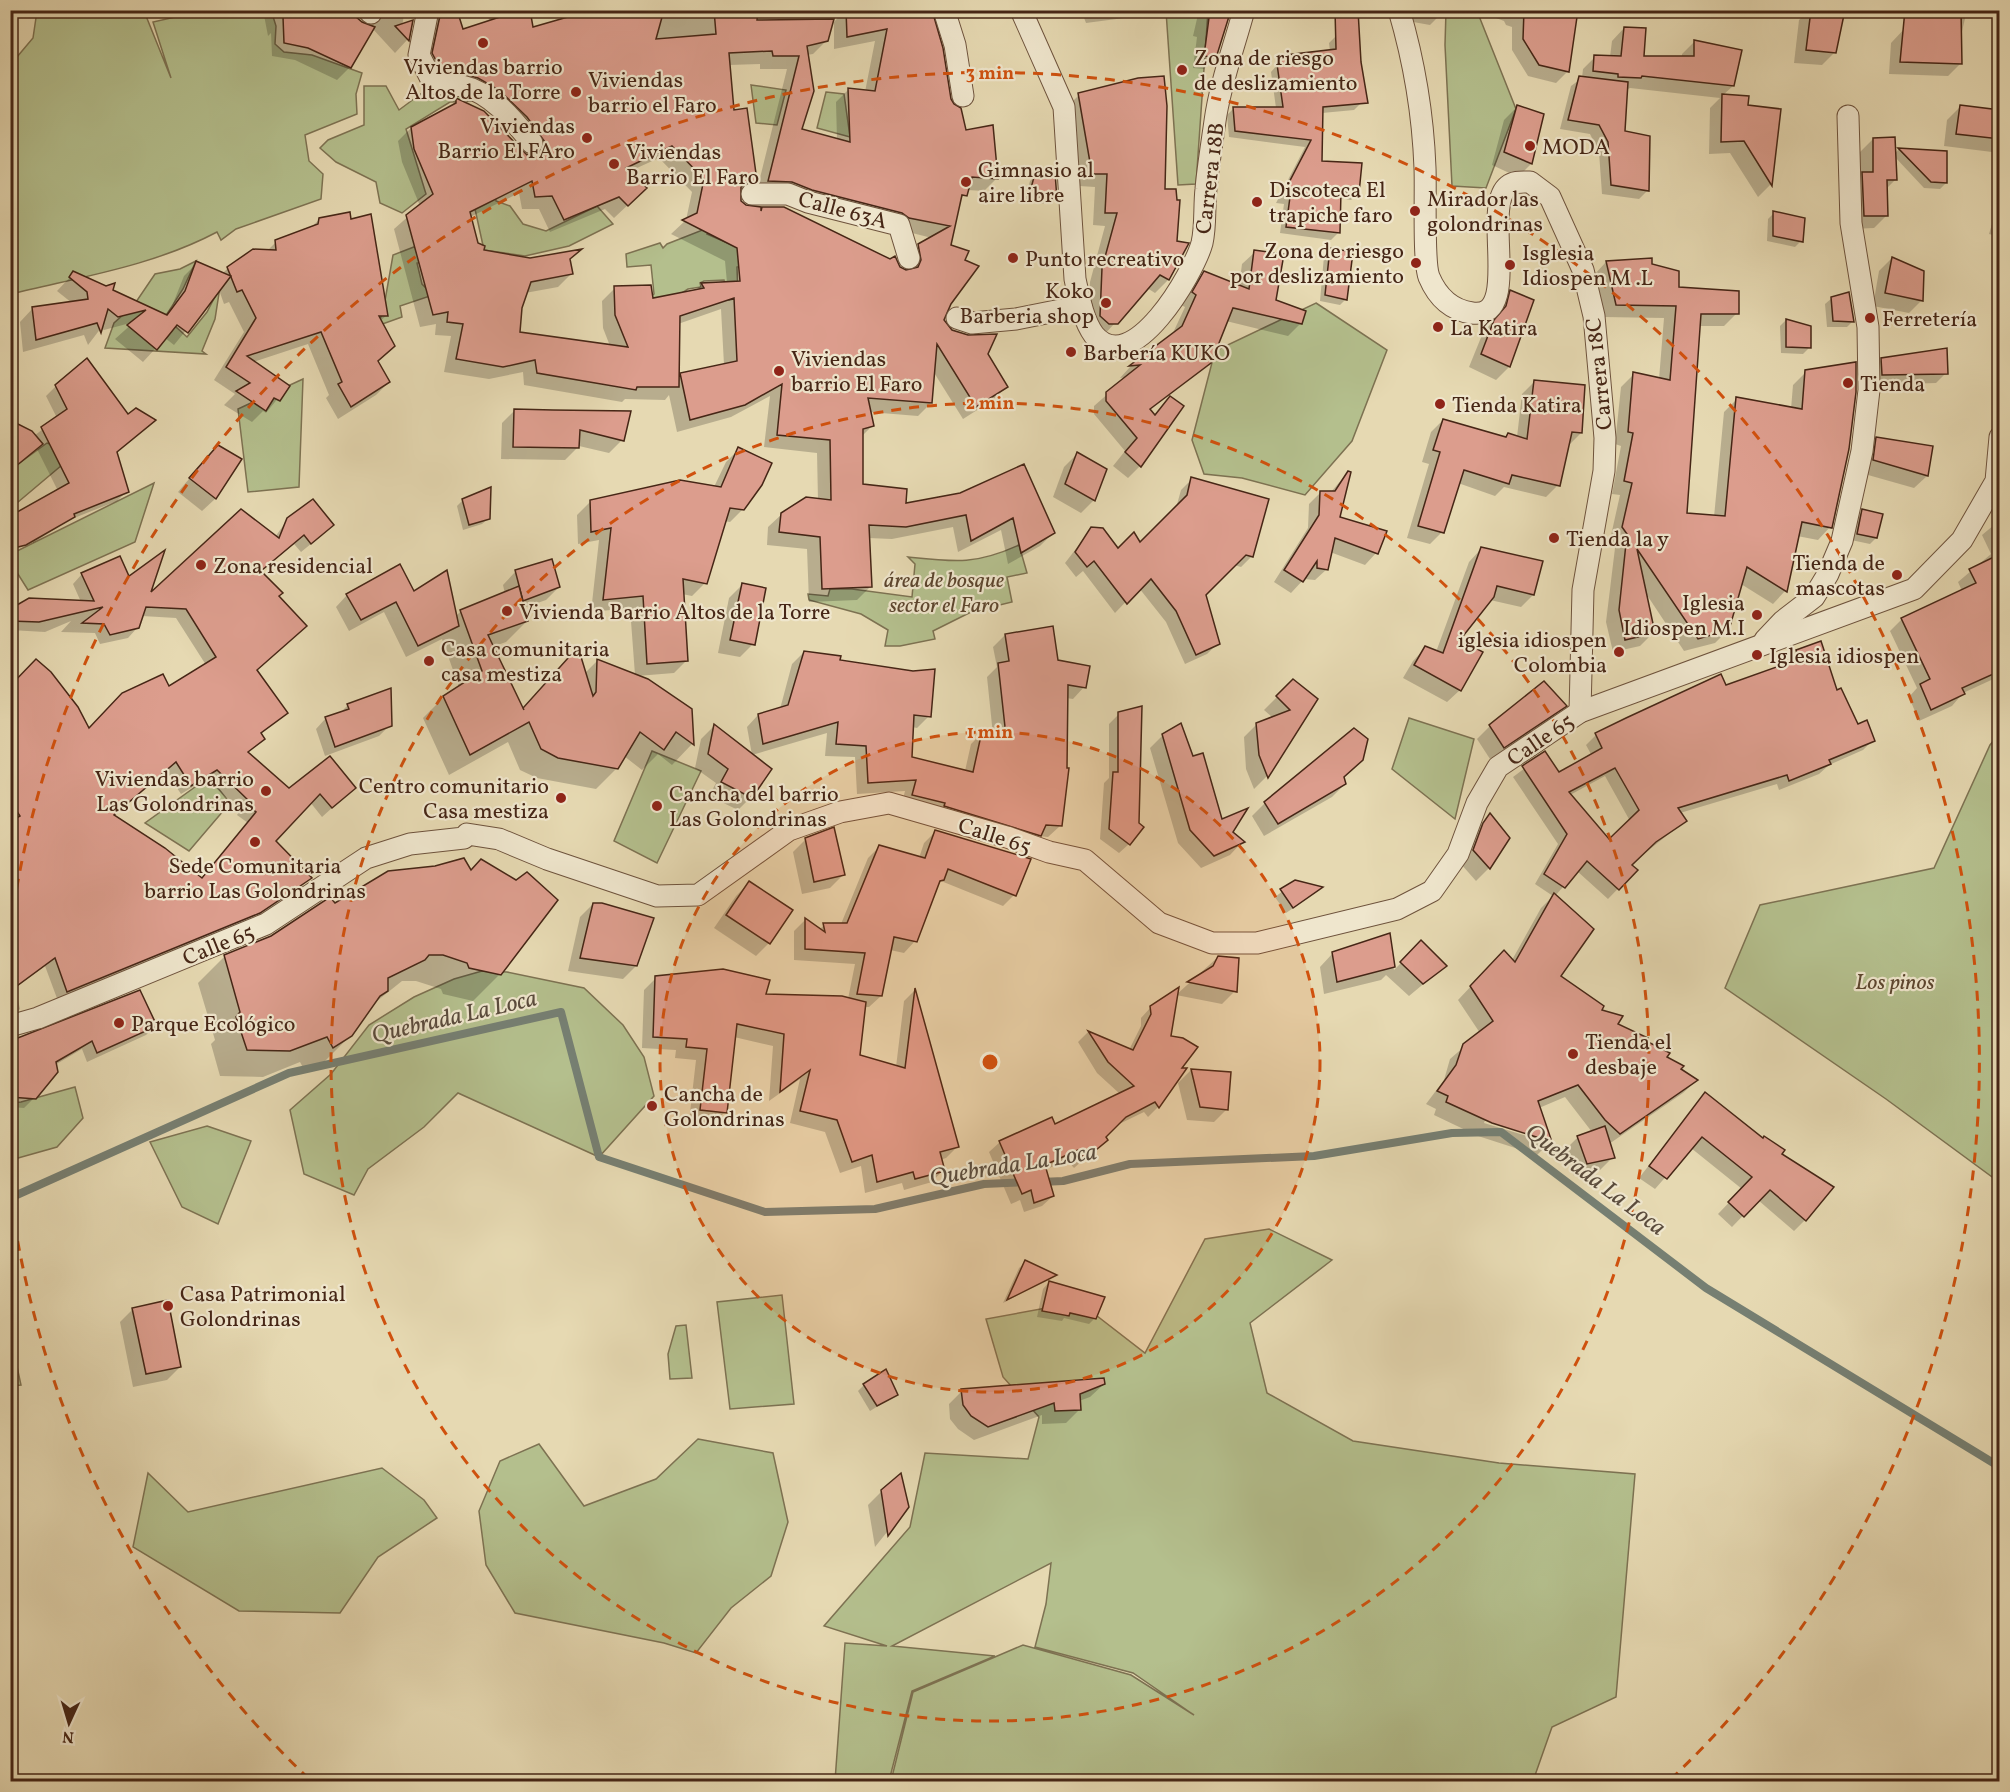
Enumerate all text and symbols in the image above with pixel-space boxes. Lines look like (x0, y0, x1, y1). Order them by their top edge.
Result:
marker: Viviendas barrio Altos de la Torre (476, 36, 490, 50)
place label: Zona de riesgo de deslizamiento (1194, 44, 1358, 100)
place label: Viviendas barrio Altos de la Torre (403, 53, 563, 109)
text: 3 min (966, 62, 1014, 87)
marker: Zona de riesgo de deslizamiento (1175, 63, 1189, 77)
place label: Viviendas barrio el Faro (588, 66, 717, 122)
marker: Viviendas barrio el Faro (569, 85, 583, 99)
place label: Viviendas Barrio El FAro (438, 112, 575, 168)
street label: Carrera 18B (1189, 121, 1234, 236)
marker: Viviendas Barrio El FAro (580, 131, 594, 145)
place label: MODA (1542, 133, 1610, 164)
place label: Viviendas Barrio El Faro (626, 138, 759, 194)
marker: MODA (1523, 139, 1537, 153)
place label: Gimnasio al aire libre (978, 156, 1094, 212)
marker: Viviendas Barrio El Faro (607, 157, 621, 171)
marker: Gimnasio al aire libre (959, 175, 973, 189)
place label: Discoteca El trapiche faro (1269, 176, 1393, 232)
street label: Calle 63A (794, 185, 890, 238)
place label: Mirador las golondrinas (1427, 185, 1543, 241)
marker: Discoteca El trapiche faro (1250, 195, 1264, 209)
marker: Mirador las golondrinas (1408, 204, 1422, 218)
place label: Zona de riesgo por deslizamiento (1230, 237, 1404, 293)
place label: Isglesia Idiospen M .L (1522, 239, 1653, 295)
place label: Punto recreativo (1025, 245, 1184, 276)
marker: Punto recreativo (1006, 251, 1020, 265)
marker: Zona de riesgo por deslizamiento (1409, 256, 1423, 270)
marker: Isglesia Idiospen M .L (1503, 258, 1517, 272)
place label: Koko Barberia shop (960, 277, 1094, 333)
marker: Koko Barberia shop (1099, 296, 1113, 310)
place label: Ferretería (1882, 305, 1977, 336)
marker: Ferretería (1863, 311, 1877, 325)
place label: La Katira (1450, 314, 1538, 345)
street label: Carrera 18C (1579, 316, 1622, 431)
marker: La Katira (1431, 320, 1445, 334)
place label: Barbería KUKO (1083, 339, 1230, 370)
place label: Viviendas barrio El Faro (791, 345, 922, 401)
marker: Barbería KUKO (1064, 345, 1078, 359)
marker: Viviendas barrio El Faro (772, 364, 786, 378)
place label: Tienda (1860, 370, 1925, 401)
marker: Tienda (1841, 376, 1855, 390)
place label: Tienda Katira (1452, 391, 1582, 422)
text: 2 min (966, 392, 1014, 417)
marker: Tienda Katira (1433, 397, 1447, 411)
place label: Tienda la y (1566, 525, 1669, 556)
marker: Tienda la y (1547, 531, 1561, 545)
place label: Tienda de mascotas (1792, 549, 1885, 605)
place label: Zona residencial (213, 552, 373, 583)
marker: Zona residencial (194, 558, 208, 572)
park label: área de bosque sector el Faro (884, 566, 1004, 622)
marker: Tienda de mascotas (1890, 568, 1904, 582)
place label: Iglesia Idiospen M.I (1623, 589, 1745, 645)
place label: Vivienda Barrio Altos de la Torre (519, 598, 831, 629)
marker: Vivienda Barrio Altos de la Torre (500, 604, 514, 618)
marker: Iglesia Idiospen M.I (1750, 608, 1764, 622)
place label: iglesia idiospen Colombia (1458, 626, 1607, 682)
place label: Casa comunitaria casa mestiza (441, 635, 610, 691)
place label: Iglesia idiospen (1769, 642, 1919, 673)
marker: iglesia idiospen Colombia (1612, 645, 1626, 659)
marker: Iglesia idiospen (1750, 648, 1764, 662)
marker: Casa comunitaria casa mestiza (422, 654, 436, 668)
street label: Calle 65 (1502, 707, 1581, 775)
text: 1 min (967, 721, 1013, 746)
place label: Viviendas barrio Las Golondrinas (95, 765, 254, 821)
place label: Centro comunitario Casa mestiza (359, 772, 549, 828)
place label: Cancha del barrio Las Golondrinas (669, 780, 839, 836)
marker: Viviendas barrio Las Golondrinas (259, 784, 273, 798)
marker: Centro comunitario Casa mestiza (554, 791, 568, 805)
marker: Cancha del barrio Las Golondrinas (650, 799, 664, 813)
street label: Calle 65 (954, 811, 1035, 864)
marker: Sede Comunitaria barrio Las Golondrinas (248, 835, 262, 849)
place label: Sede Comunitaria barrio Las Golondrinas (144, 852, 366, 908)
street label: Calle 65 (178, 918, 260, 975)
park label: Los pinos (1855, 968, 1935, 999)
water label: Quebrada La Loca (368, 982, 541, 1054)
place label: Parque Ecológico (131, 1010, 295, 1041)
marker: Parque Ecológico (112, 1016, 126, 1030)
place label: Tienda el desbaje (1585, 1028, 1672, 1084)
marker: Tienda el desbaje (1566, 1047, 1580, 1061)
centre of rings (980, 1052, 1000, 1072)
place label: Cancha de Golondrinas (664, 1080, 785, 1136)
marker: Cancha de Golondrinas (645, 1099, 659, 1113)
water label: Quebrada La Loca (1517, 1116, 1673, 1245)
water label: Quebrada La Loca (927, 1136, 1099, 1196)
place label: Casa Patrimonial Golondrinas (180, 1280, 346, 1336)
marker: Casa Patrimonial Golondrinas (161, 1299, 175, 1313)
north arrow (39, 1693, 99, 1753)
text: N (61, 1725, 75, 1747)

